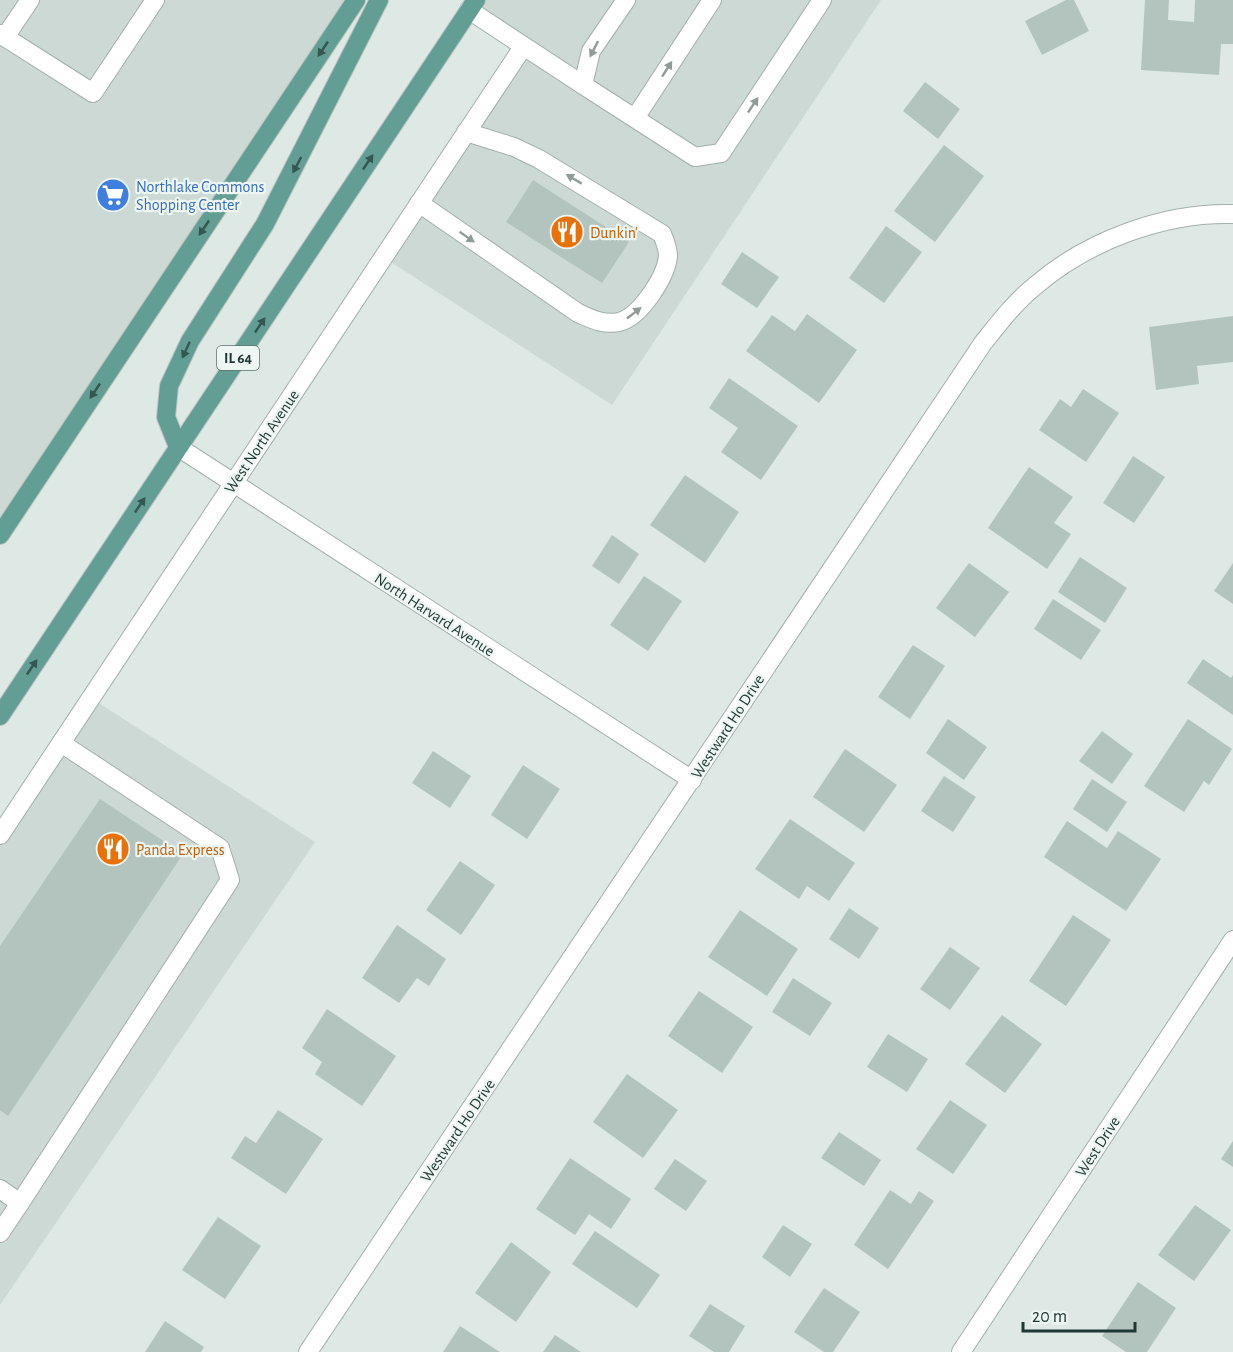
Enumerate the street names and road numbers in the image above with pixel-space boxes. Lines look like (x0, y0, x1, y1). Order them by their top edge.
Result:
road number: IL 64 (217, 346, 259, 370)
street label: West North Avenue (221, 387, 302, 496)
street label: North Harvard Avenue (372, 570, 497, 659)
street label: Westward Ho Drive (688, 672, 767, 781)
street label: Westward Ho Drive (418, 1076, 498, 1185)
street label: West Drive (1073, 1114, 1123, 1179)

